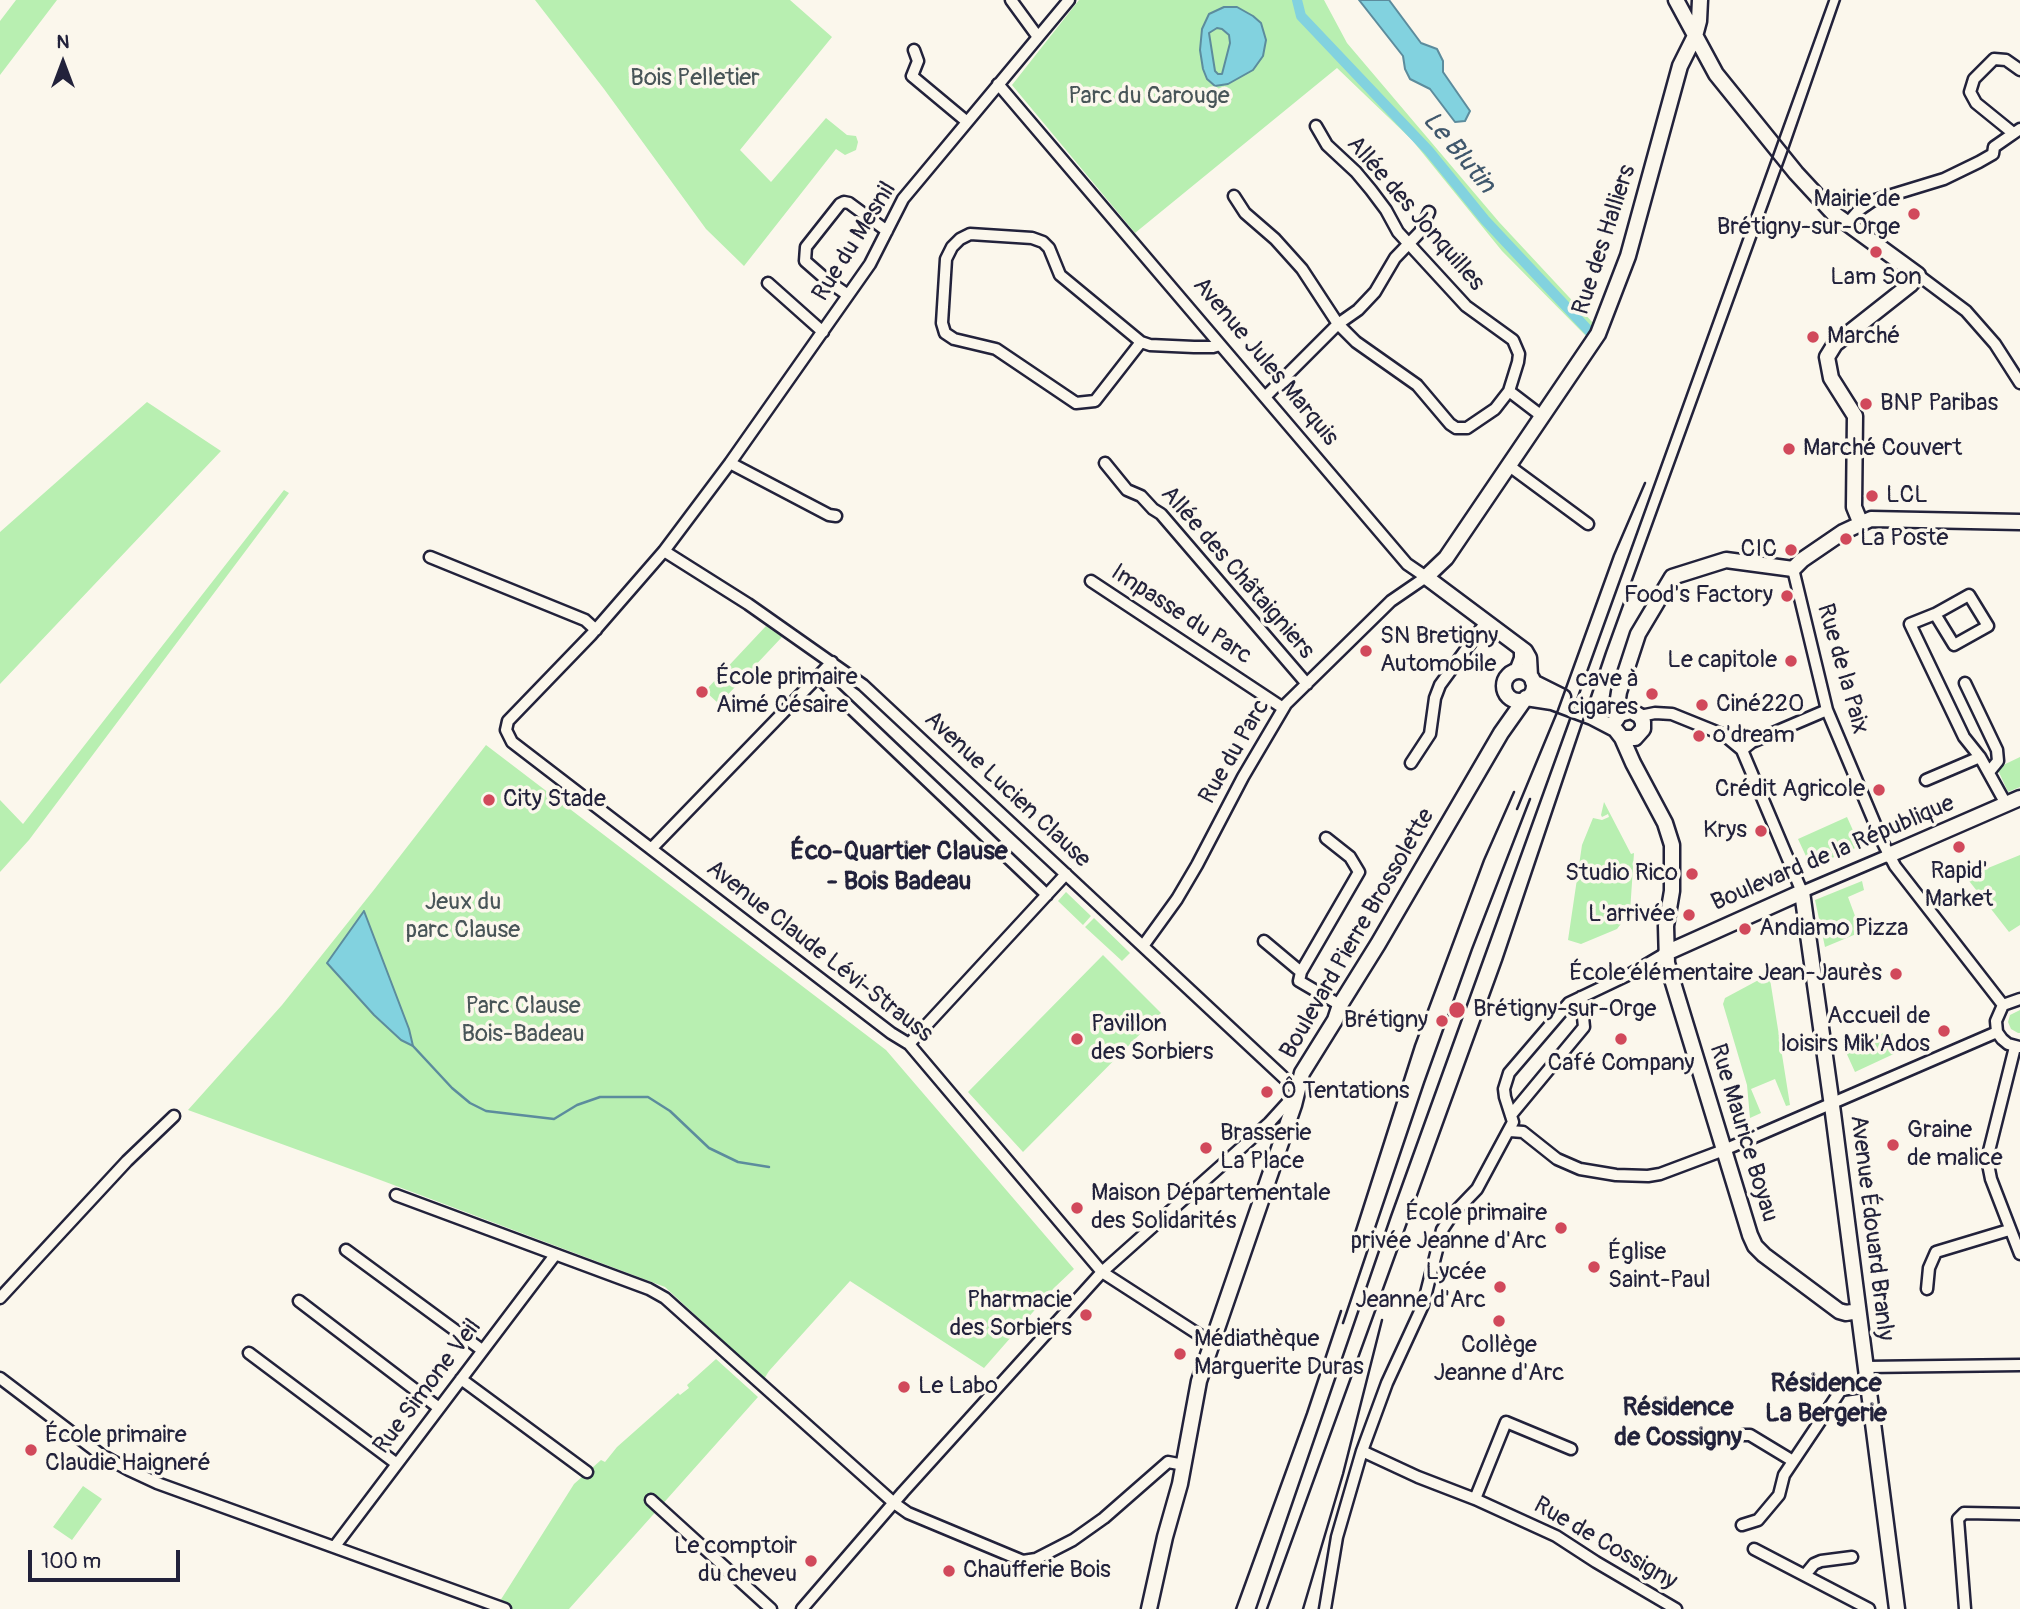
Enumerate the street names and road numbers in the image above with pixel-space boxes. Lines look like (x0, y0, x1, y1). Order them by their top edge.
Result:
street label: Allée des Jonquilles (1340, 131, 1490, 297)
street label: Rue des Halliers (1567, 161, 1643, 319)
street label: Rue du Mesnil (807, 177, 903, 307)
street label: Avenue Jules Marquis (1186, 272, 1344, 452)
street label: Allée des Châtaigniers (1154, 481, 1320, 665)
street label: Impasse du Parc (1105, 559, 1257, 671)
street label: Rue de la Paix (1810, 601, 1874, 737)
street label: Rue du Parc (1193, 694, 1277, 810)
street label: Avenue Lucien Clause (918, 705, 1096, 875)
street label: Boulevard de la République (1707, 790, 1959, 918)
street label: Boulevard Pierre Brossolette (1275, 804, 1441, 1064)
street label: Avenue Claude Lévi-Strauss (700, 855, 938, 1049)
street label: Rue Maurice Boyau (1702, 1041, 1784, 1225)
street label: Avenue Édouard Branly (1843, 1114, 1899, 1342)
street label: Rue Simone Veil (368, 1314, 488, 1460)
street label: Rue de Cossigny (1528, 1491, 1682, 1597)

